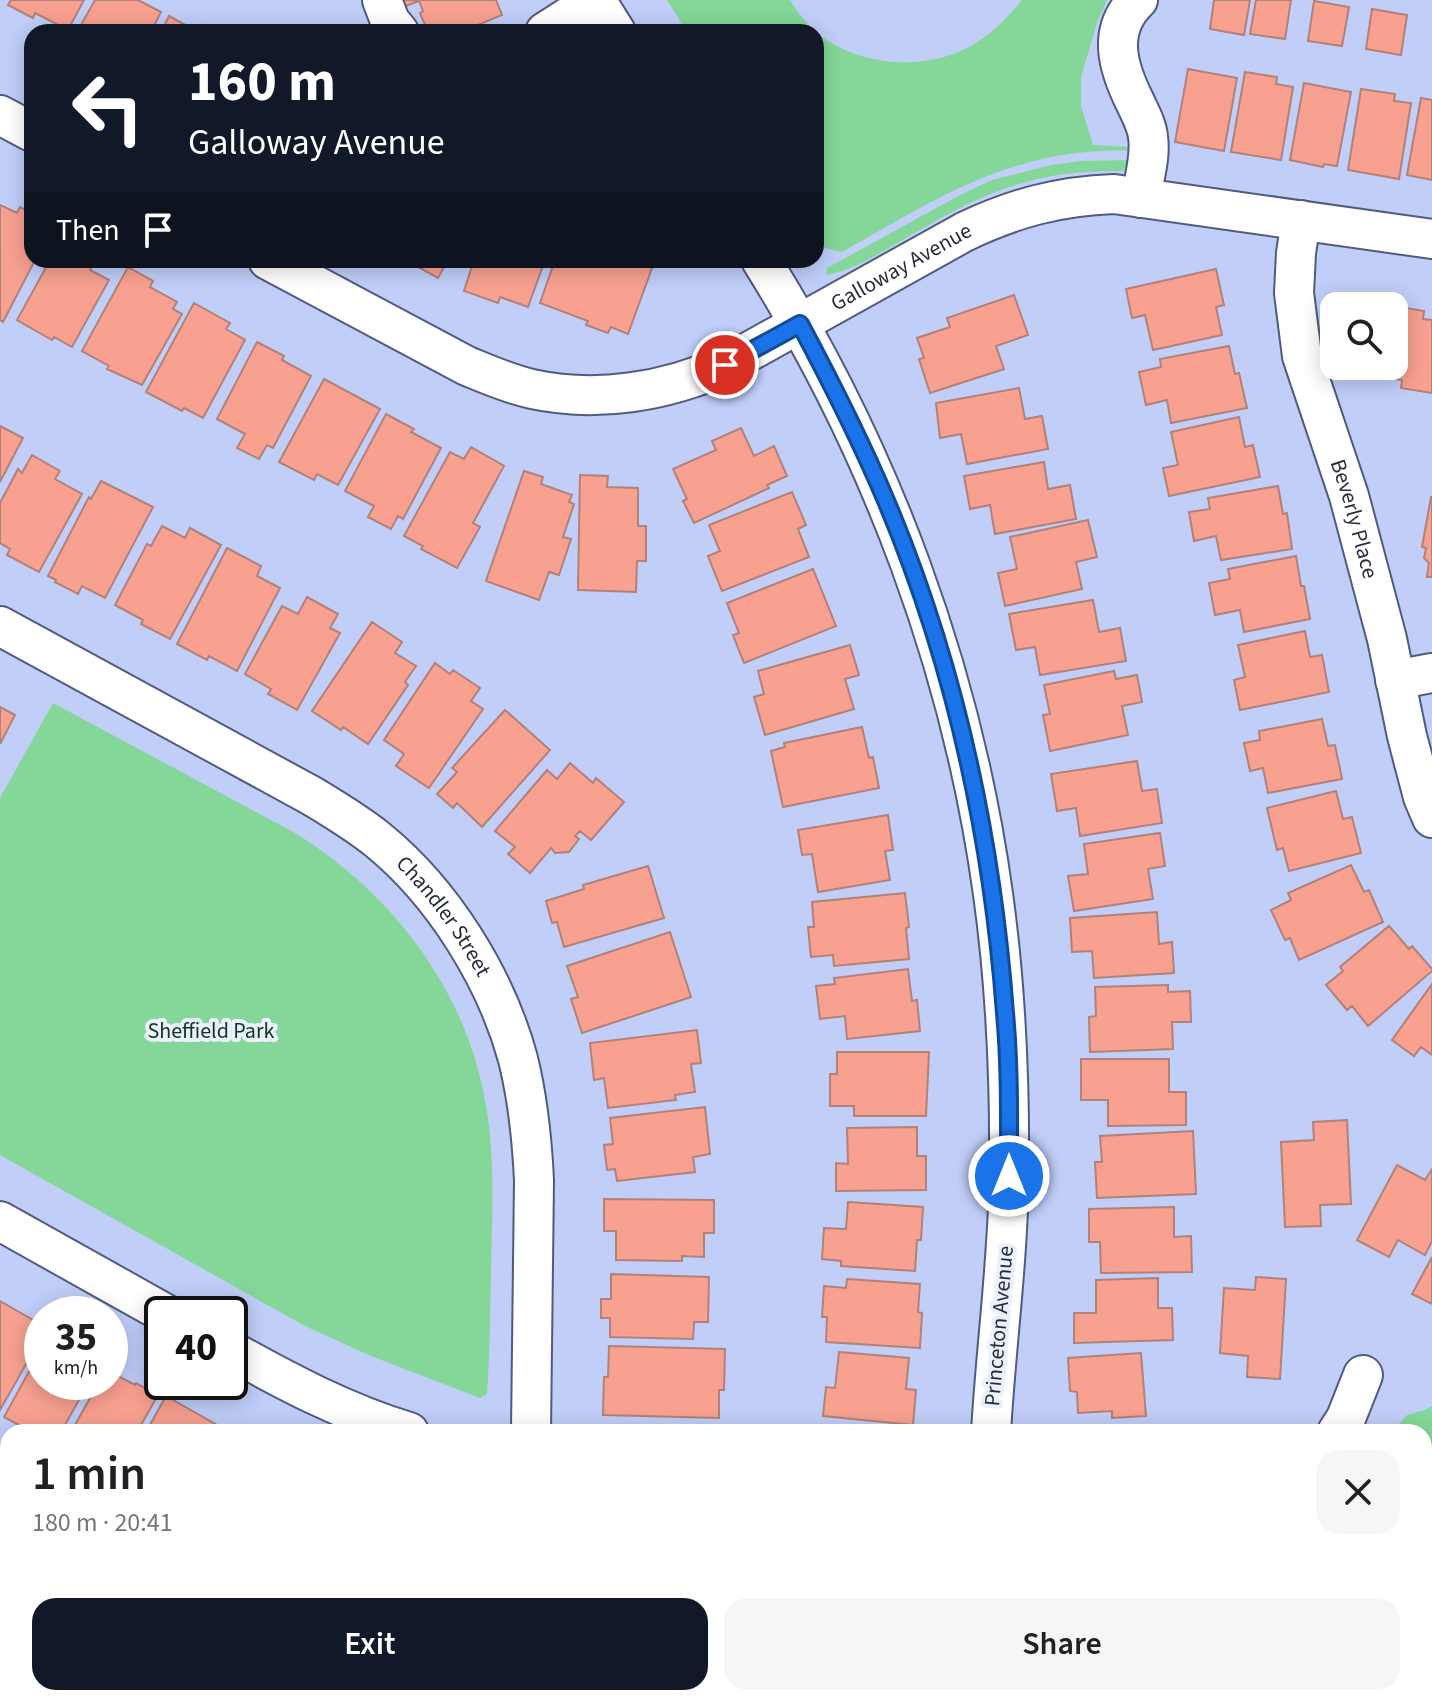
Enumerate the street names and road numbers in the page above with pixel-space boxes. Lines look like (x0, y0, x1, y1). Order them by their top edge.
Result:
street label: Galloway Avenue (825, 215, 977, 319)
street label: Beverly Place (1322, 455, 1386, 582)
street label: Chandler Street (389, 848, 499, 983)
street label: Princeton Avenue (976, 1244, 1022, 1408)

